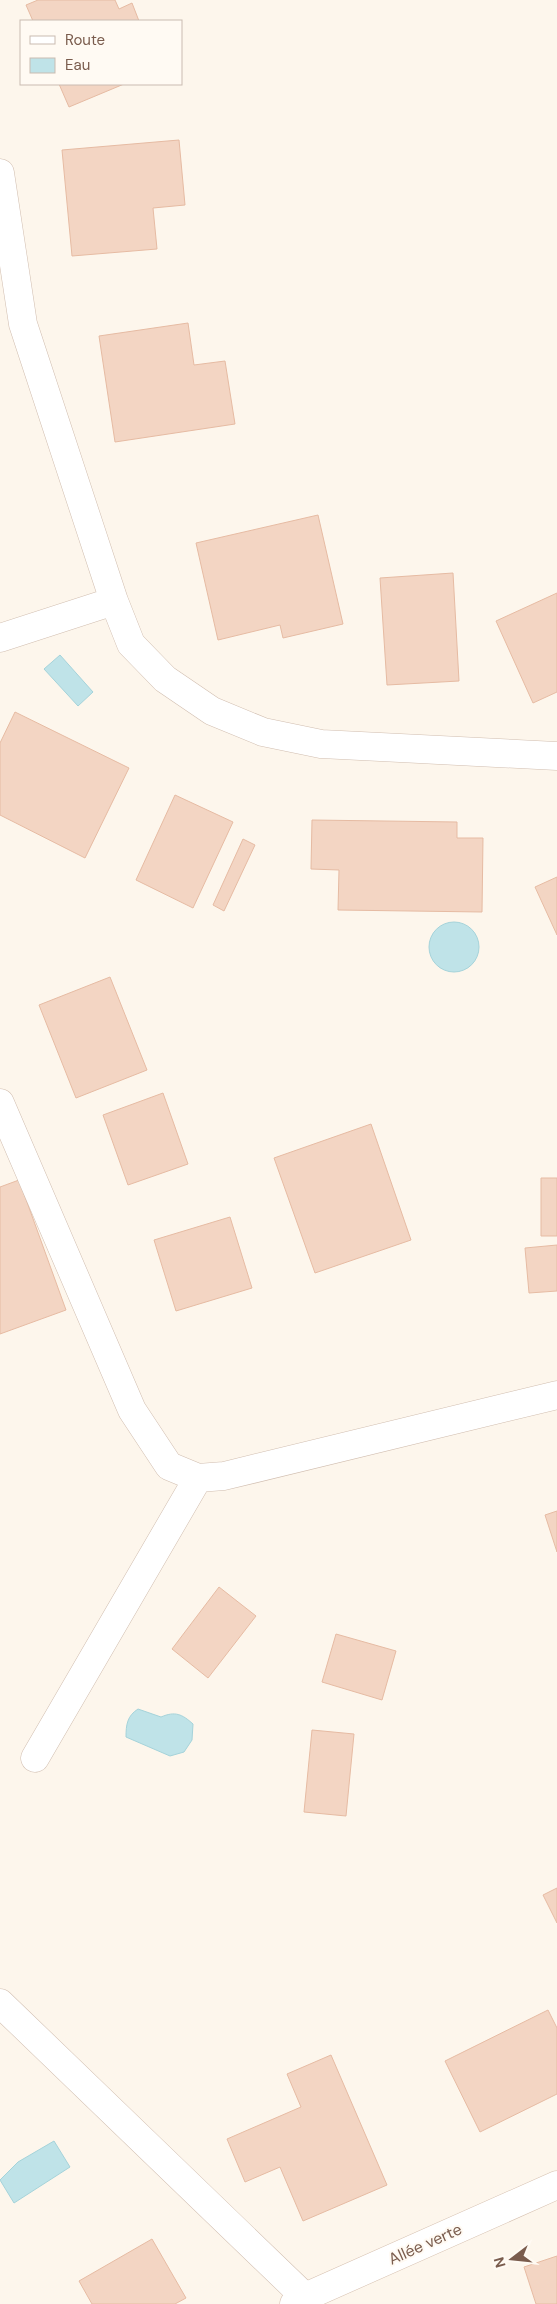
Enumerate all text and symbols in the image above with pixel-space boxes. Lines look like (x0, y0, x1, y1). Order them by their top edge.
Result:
legend (20, 20, 182, 85)
text: Route (65, 30, 105, 50)
text: Eau (65, 55, 90, 75)
street label: Allée verte (385, 2218, 465, 2270)
north arrow (487, 2234, 537, 2284)
text: N (489, 2255, 510, 2270)

